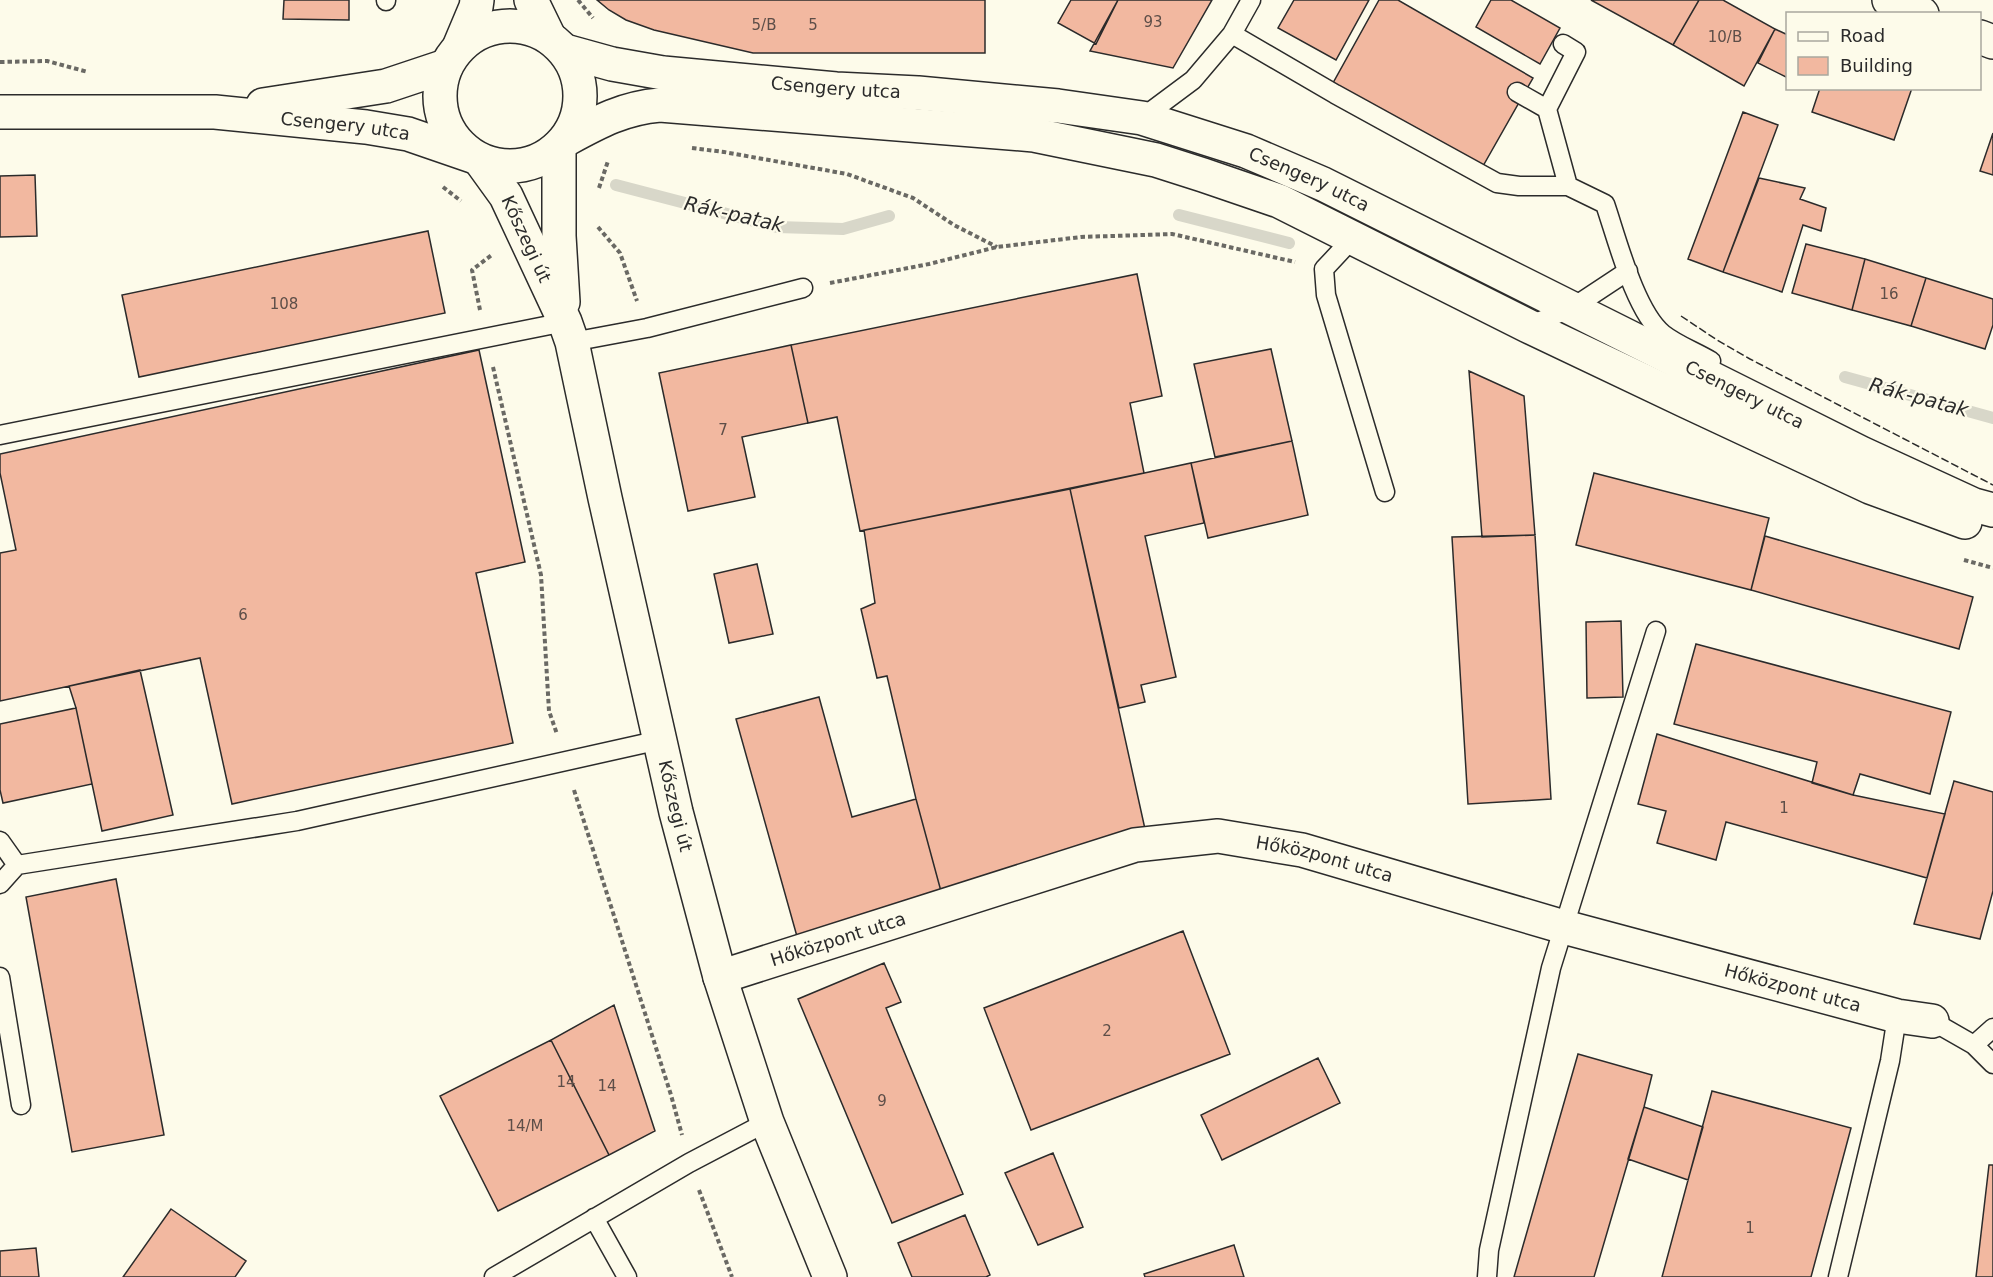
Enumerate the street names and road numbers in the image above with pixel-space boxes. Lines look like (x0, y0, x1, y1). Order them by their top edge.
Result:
street label: Csengery utca (770, 72, 901, 102)
street label: Csengery utca (280, 108, 412, 144)
street label: Csengery utca (1246, 142, 1373, 215)
street label: Kőszegi út (497, 192, 556, 286)
street label: Csengery utca (1682, 356, 1808, 433)
street label: Kőszegi út (655, 758, 697, 854)
street label: Hőközpont utca (1254, 831, 1396, 886)
street label: Hőközpont utca (768, 908, 908, 970)
street label: Hőközpont utca (1722, 959, 1864, 1016)

